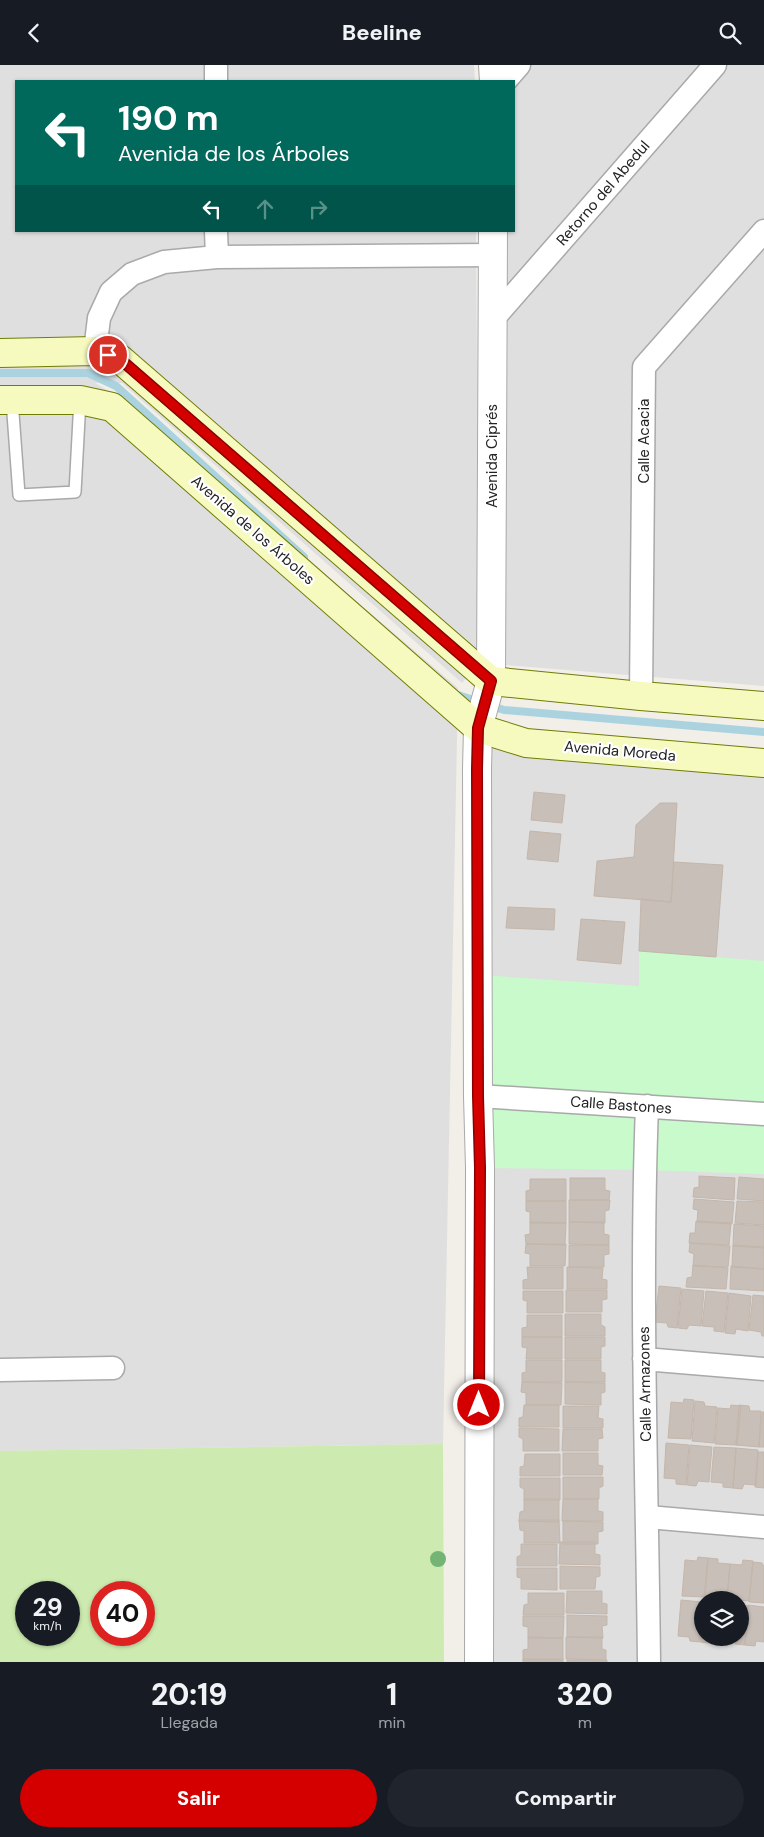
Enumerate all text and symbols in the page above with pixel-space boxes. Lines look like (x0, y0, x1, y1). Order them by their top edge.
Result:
text: Beeline (342, 18, 422, 47)
icon: back (20, 19, 48, 47)
icon: search (716, 19, 744, 47)
text: 190 m (118, 95, 219, 141)
icon: left (35, 100, 100, 165)
street label: Retorno del Abedul (552, 136, 654, 250)
text: Avenida de los Árboles (118, 139, 350, 168)
icon: left (198, 195, 226, 223)
icon: ahead (251, 195, 279, 223)
icon: right (304, 195, 332, 223)
pin (87, 334, 129, 376)
icon: arrive (94, 341, 122, 369)
street label: Calle Acacia (634, 399, 654, 483)
street label: Avenida Ciprés (482, 404, 502, 508)
street label: Avenida de los Árboles (187, 471, 319, 589)
street label: Avenida Moreda (563, 736, 677, 766)
street label: Calle Bastones (570, 1091, 672, 1119)
street label: Calle Armazones (634, 1326, 656, 1442)
position arrow (452, 1378, 504, 1430)
speed limit sign: 40 (90, 1581, 155, 1646)
text: 29 (32, 1591, 63, 1624)
map controls (694, 1591, 749, 1646)
button: layers (694, 1591, 749, 1646)
text: km/h (33, 1618, 62, 1634)
text: 20:19 (151, 1675, 227, 1714)
text: 1 (386, 1675, 397, 1714)
text: 320 (556, 1675, 613, 1714)
text: Llegada (160, 1712, 218, 1733)
text: min (378, 1712, 406, 1733)
text: m (578, 1712, 592, 1733)
button: Salir (20, 1769, 377, 1827)
button: Compartir (387, 1769, 744, 1827)

